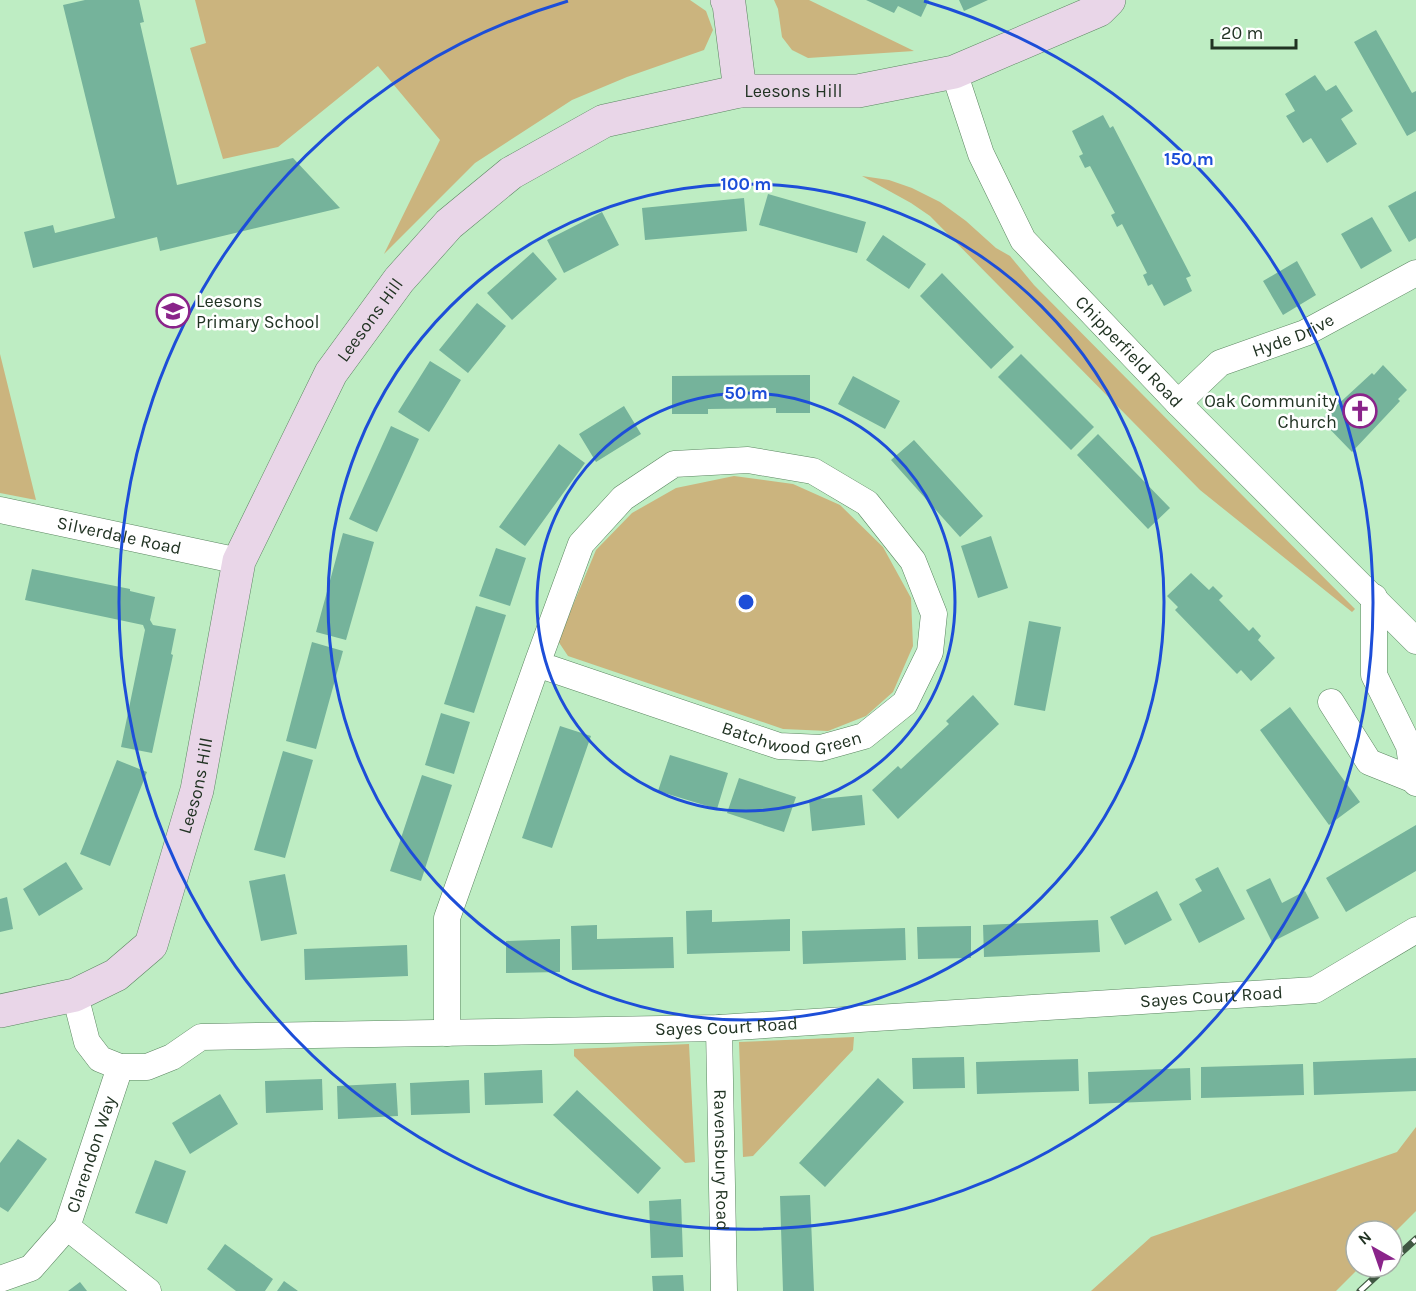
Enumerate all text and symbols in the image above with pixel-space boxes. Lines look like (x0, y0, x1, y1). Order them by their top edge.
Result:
scale bar (1212, 12, 1296, 50)
text: 20 m (1221, 22, 1263, 44)
street label: Leesons Hill (744, 80, 843, 102)
text: 150 m (1164, 148, 1214, 170)
text: 100 m (721, 173, 771, 195)
street label: Leesons Hill (332, 274, 408, 366)
place label: Leesons Primary School (196, 290, 320, 333)
street label: Chipperfield Road (1071, 291, 1188, 412)
school or university icon: Leesons Primary School (155, 293, 191, 329)
street label: Hyde Drive (1249, 308, 1338, 362)
text: 50 m (724, 382, 768, 404)
place label: Oak Community Church (1204, 390, 1338, 433)
church icon: Oak Community Church (1342, 393, 1378, 429)
street label: Silverdale Road (55, 511, 184, 559)
centre of rings (736, 592, 756, 612)
street label: Batchwood Green (719, 716, 864, 759)
street label: Leesons Hill (174, 736, 217, 837)
street label: Sayes Court Road (1139, 981, 1283, 1012)
street label: Sayes Court Road (655, 1012, 798, 1040)
street label: Ravensbury Road (709, 1089, 734, 1231)
street label: Clarendon Way (61, 1092, 121, 1216)
north arrow (1344, 1219, 1404, 1279)
text: N (1354, 1227, 1375, 1249)

